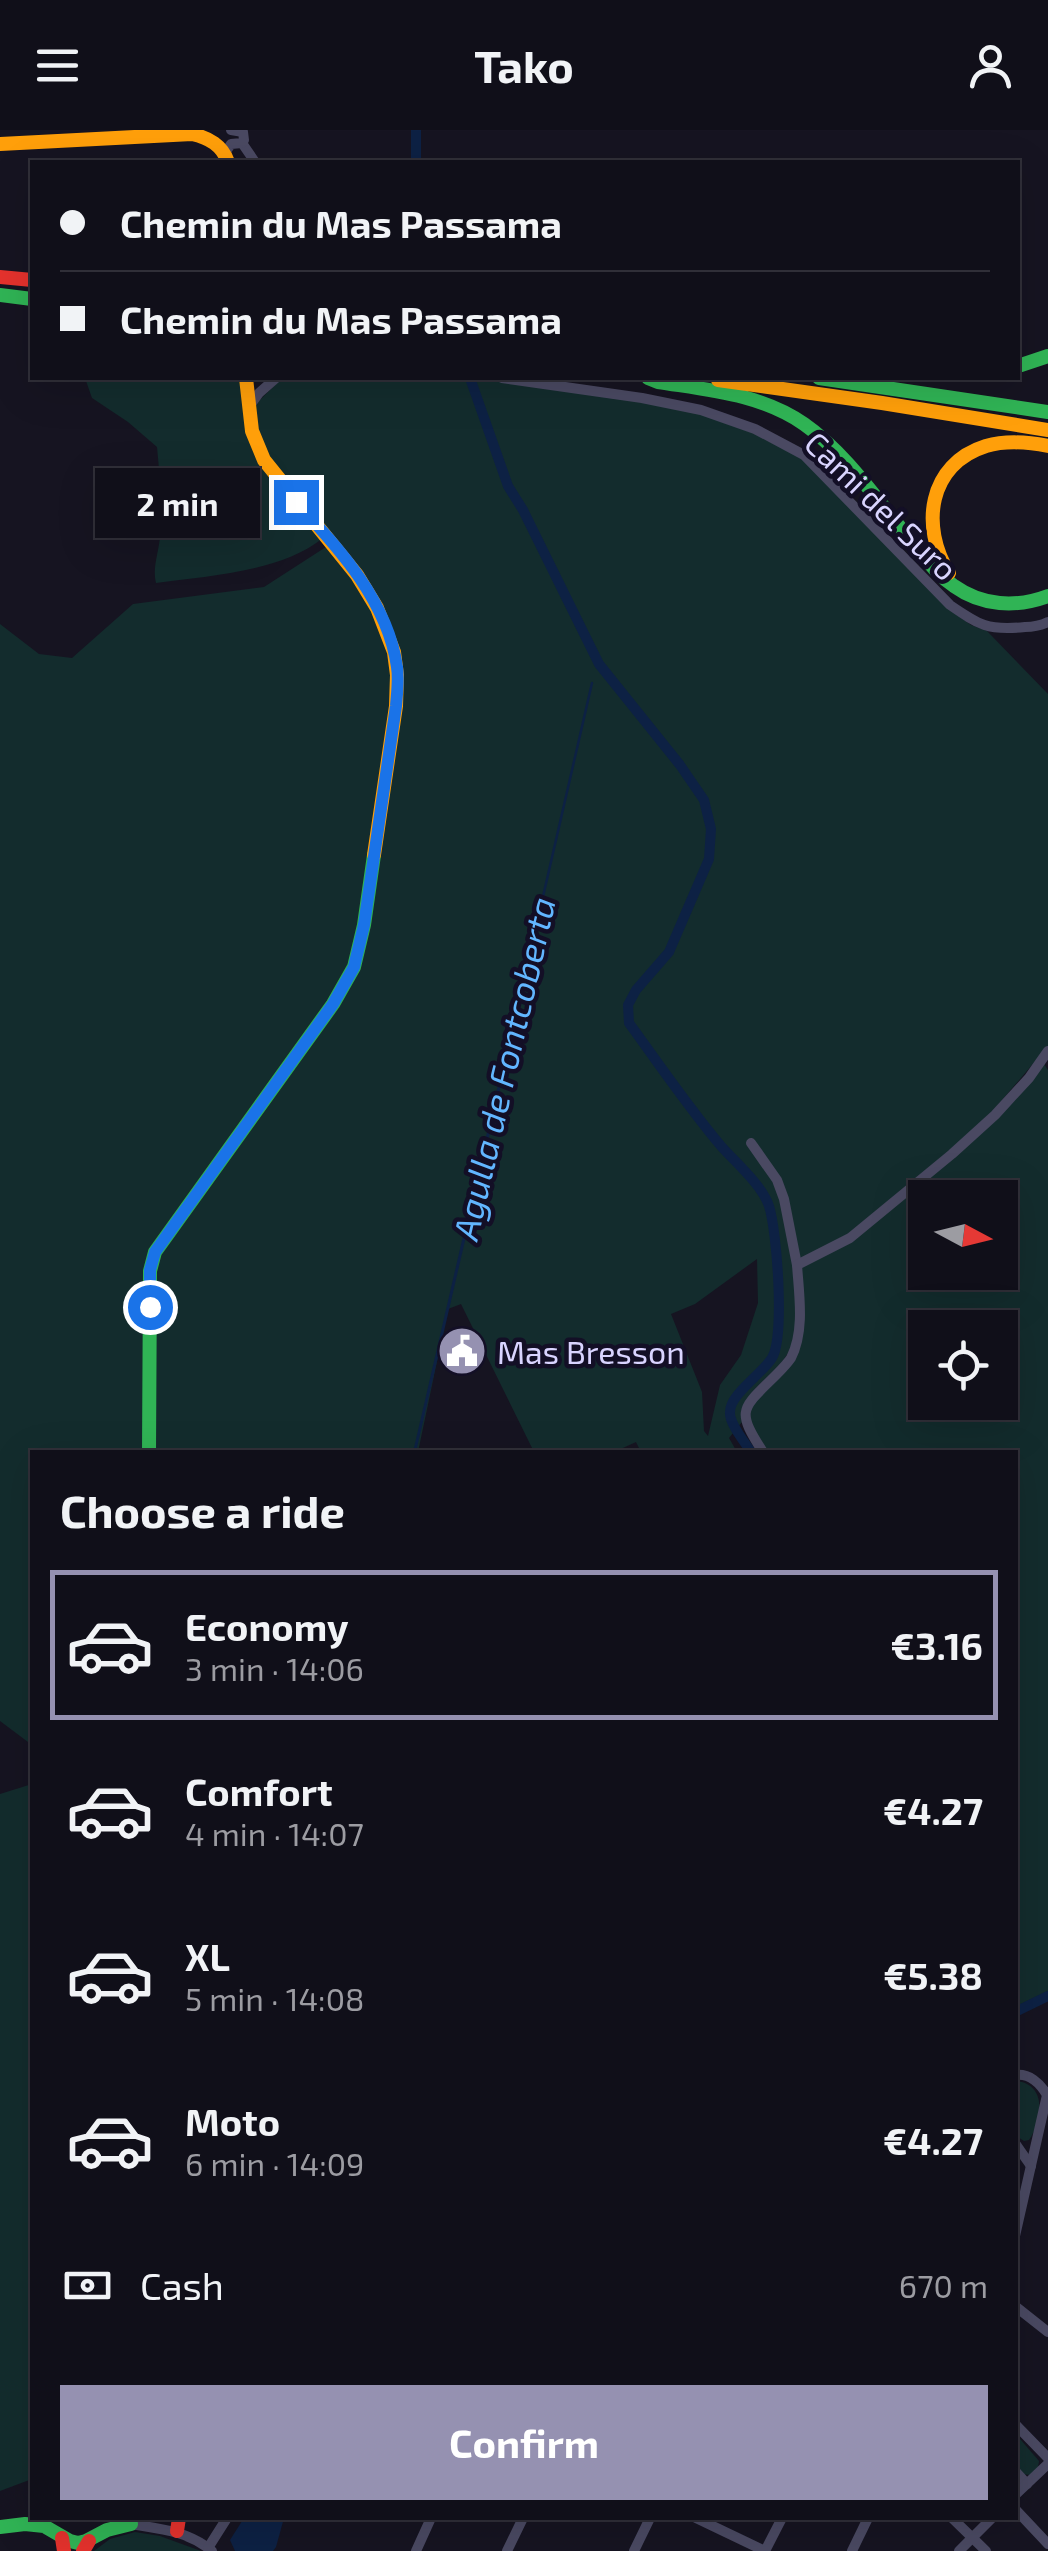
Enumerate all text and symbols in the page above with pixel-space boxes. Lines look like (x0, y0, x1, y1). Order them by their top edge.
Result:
icon: menu (30, 38, 85, 93)
text: Tako (474, 38, 574, 92)
icon: person (963, 38, 1018, 93)
text: Chemin du Mas Passama (120, 200, 562, 246)
text: Chemin du Mas Passama (120, 296, 562, 342)
street label: Cami del Suro (798, 423, 966, 587)
callout: 2 min (96, 467, 261, 537)
route end (274, 480, 319, 525)
text: 2 min (137, 484, 218, 522)
water label: Agulla de Fontcoberta (443, 893, 563, 1245)
north arrow (908, 1180, 1018, 1290)
map controls (908, 1180, 1018, 1420)
route start (128, 1285, 173, 1330)
button: locate (908, 1310, 1018, 1420)
public building icon: Mas Bresson (436, 1325, 488, 1377)
place label: Mas Bresson (497, 1332, 685, 1370)
text: Choose a ride (60, 1483, 345, 1537)
icon: car (65, 1600, 155, 1690)
text: Economy (185, 1603, 349, 1649)
text: €3.16 (891, 1622, 983, 1668)
text: 3 min · 14:06 (185, 1649, 364, 1687)
icon: car (65, 1765, 155, 1855)
text: Comfort (185, 1768, 333, 1814)
text: €4.27 (883, 1787, 983, 1833)
text: 4 min · 14:07 (185, 1814, 364, 1852)
icon: car (65, 1930, 155, 2020)
text: XL (185, 1933, 230, 1979)
text: €5.38 (883, 1952, 983, 1998)
text: 5 min · 14:08 (185, 1979, 364, 2017)
icon: car (65, 2095, 155, 2185)
text: Moto (185, 2098, 280, 2144)
text: €4.27 (883, 2117, 983, 2163)
text: 6 min · 14:09 (185, 2144, 364, 2182)
icon: cash (60, 2258, 115, 2313)
text: Cash (140, 2262, 224, 2308)
text: 670 m (899, 2266, 988, 2304)
button: Confirm (60, 2385, 988, 2500)

